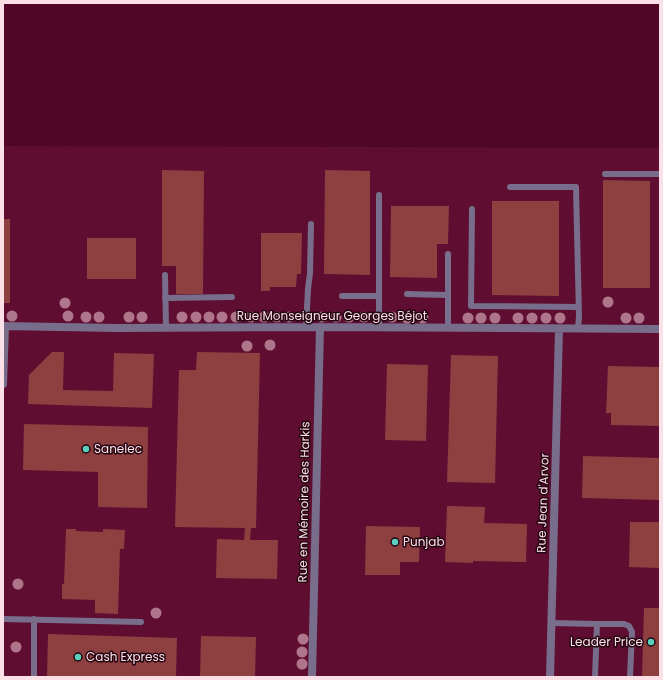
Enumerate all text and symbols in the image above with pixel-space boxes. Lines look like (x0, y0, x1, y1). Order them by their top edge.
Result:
street label: Rue Monseigneur Georges Béjot (237, 307, 427, 324)
street label: Rue en Mémoire des Harkis (294, 421, 313, 583)
place label: Sanelec (94, 440, 142, 457)
marker: Sanelec (81, 444, 91, 454)
street label: Rue Jean d'Arvor (532, 452, 553, 553)
place label: Punjab (403, 533, 445, 550)
marker: Punjab (390, 537, 400, 547)
place label: Leader Price (570, 633, 643, 650)
marker: Leader Price (646, 637, 656, 647)
place label: Cash Express (86, 648, 165, 665)
marker: Cash Express (73, 652, 83, 662)

